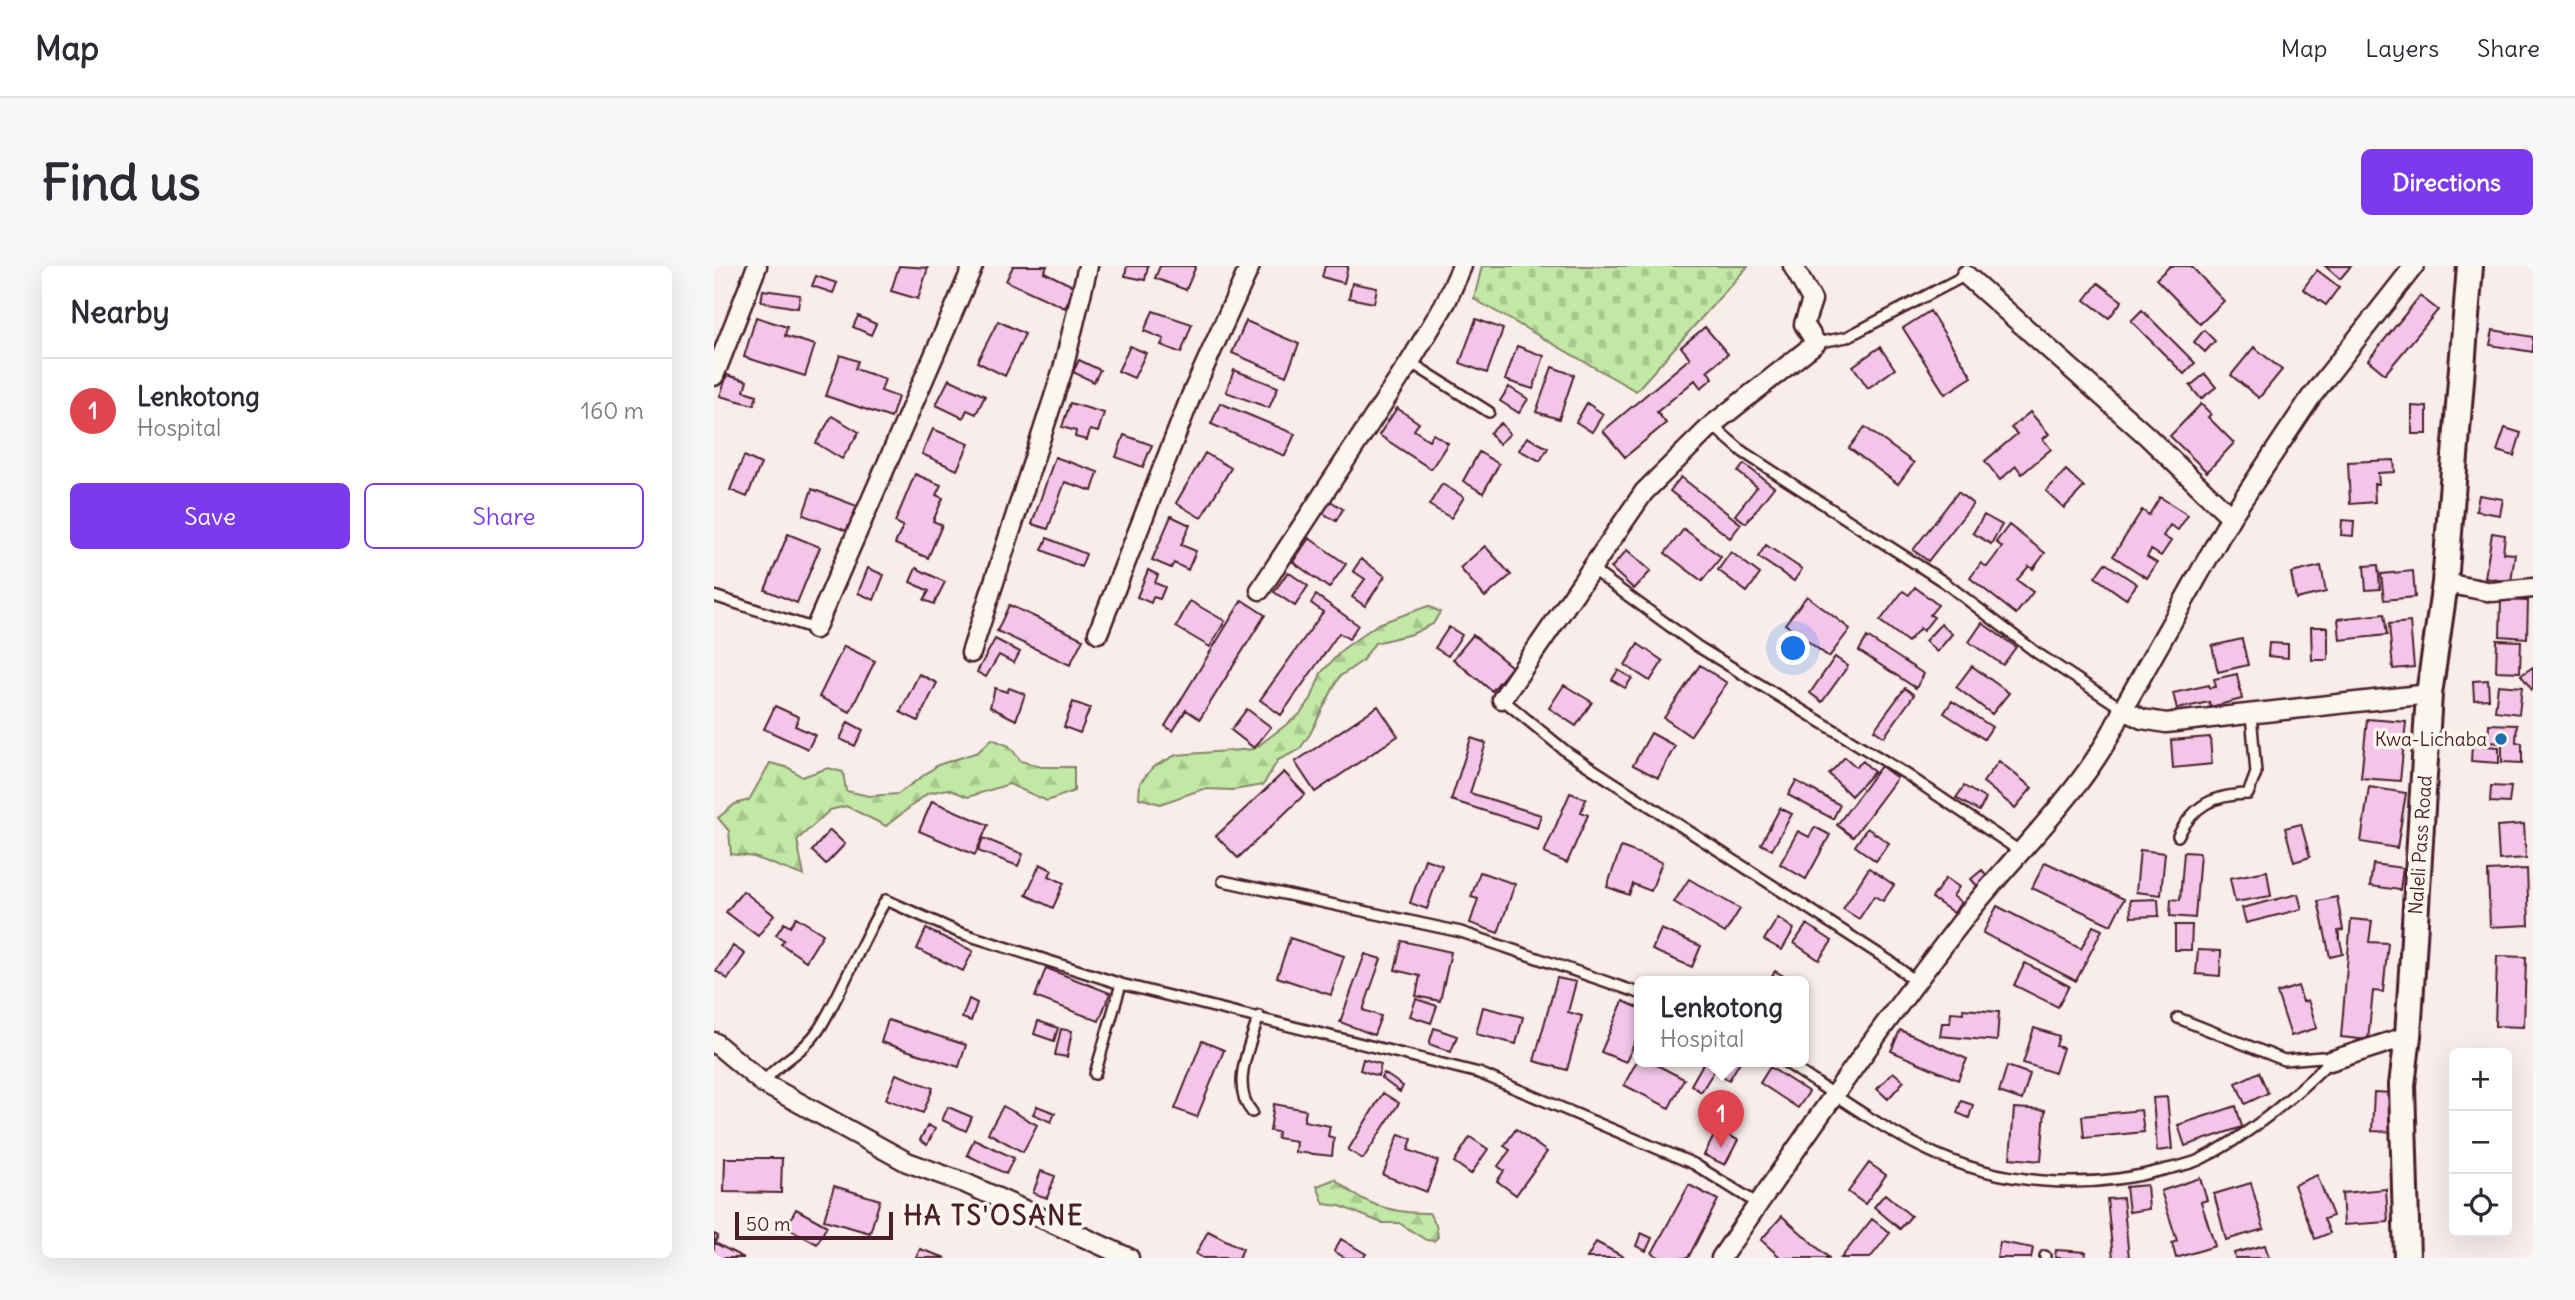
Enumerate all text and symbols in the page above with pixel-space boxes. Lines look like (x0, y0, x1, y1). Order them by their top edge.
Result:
text: Map (35, 27, 99, 69)
text: Map (2281, 33, 2327, 63)
text: Layers (2365, 33, 2439, 63)
text: Share (2477, 33, 2540, 63)
button: Directions (2361, 149, 2533, 215)
text: Find us (42, 152, 200, 213)
text: Nearby (70, 293, 170, 331)
text: Lenkotong (137, 380, 260, 413)
text: 1 (88, 396, 98, 425)
text: 160 m (581, 396, 644, 425)
text: Hospital (137, 413, 221, 442)
button: Save (70, 483, 350, 549)
button: Share (364, 483, 644, 549)
your location (1776, 631, 1810, 665)
place label: Kwa-Lichaba (2375, 727, 2487, 751)
marker: Kwa-Lichaba (2493, 731, 2509, 747)
street label: Naleli Pass Road (2403, 775, 2437, 915)
popup (1634, 976, 1809, 1067)
text: Lenkotong (1660, 991, 1783, 1024)
text: Hospital (1660, 1024, 1744, 1053)
map controls (2449, 1048, 2512, 1237)
button: + (2449, 1048, 2512, 1111)
pin: 1 (1698, 1090, 1744, 1148)
button: − (2449, 1111, 2512, 1174)
button: locate (2449, 1174, 2512, 1237)
district label: HA TS'OSANE (903, 1199, 1085, 1232)
scale bar (735, 1209, 892, 1241)
text: 50 m (746, 1212, 791, 1236)

